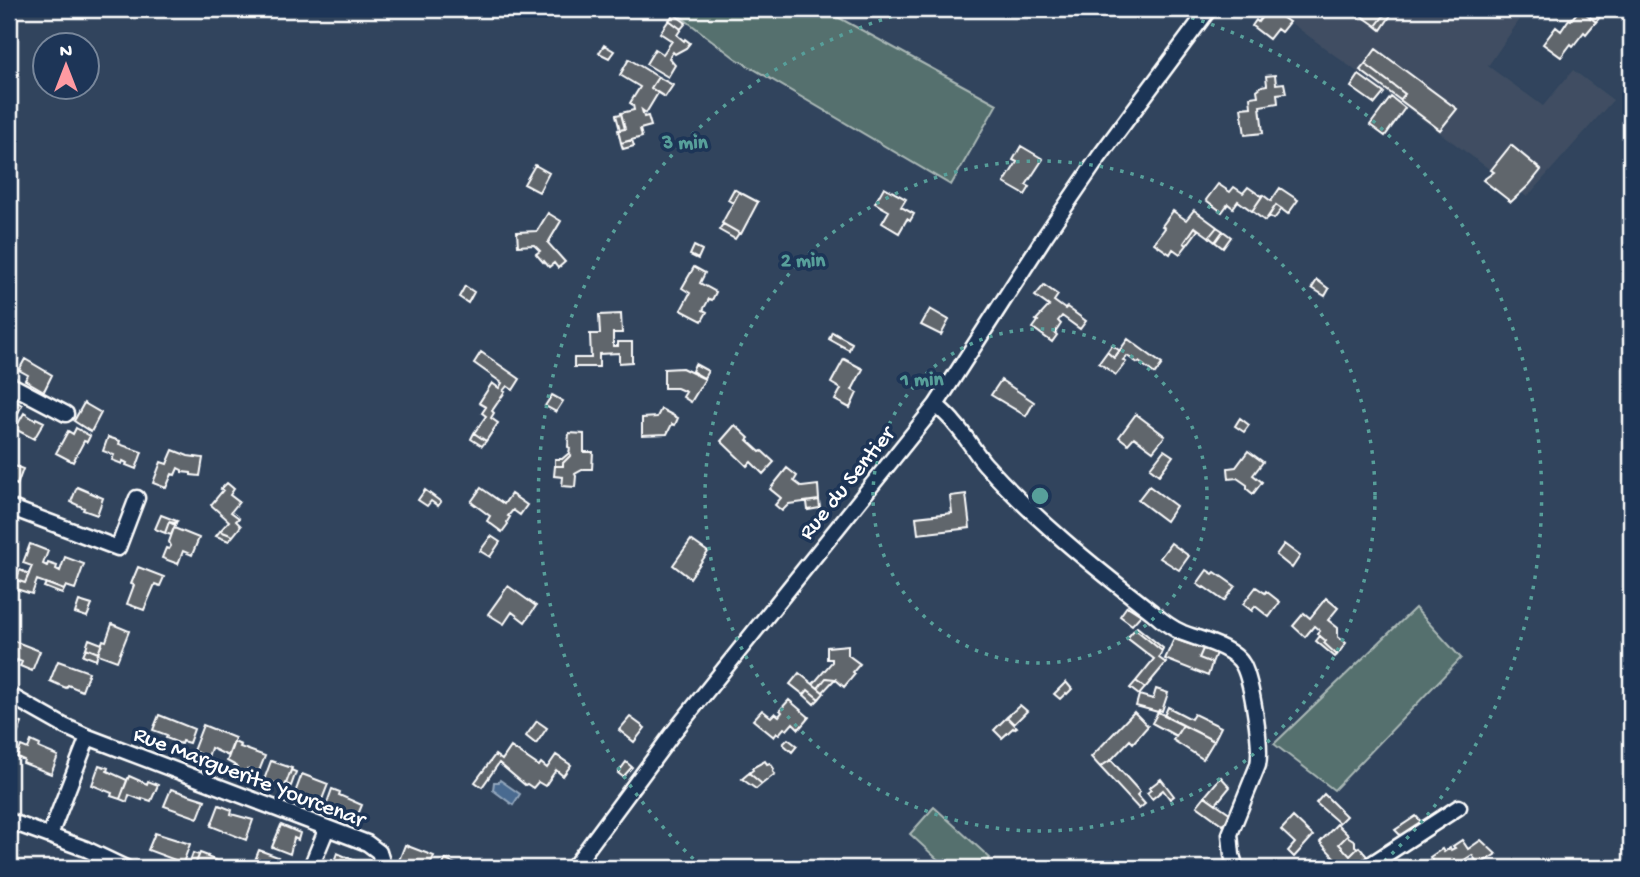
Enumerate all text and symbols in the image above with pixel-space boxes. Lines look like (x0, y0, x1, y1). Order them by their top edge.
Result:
north arrow (32, 32, 102, 102)
text: N (60, 41, 72, 64)
text: 3 min (661, 132, 709, 157)
text: 2 min (781, 250, 826, 275)
text: 1 min (900, 369, 944, 394)
street label: Rue du Sentier (794, 421, 903, 546)
centre of rings (1028, 484, 1052, 508)
street label: Rue Marguerite Yourcenar (129, 722, 370, 836)

